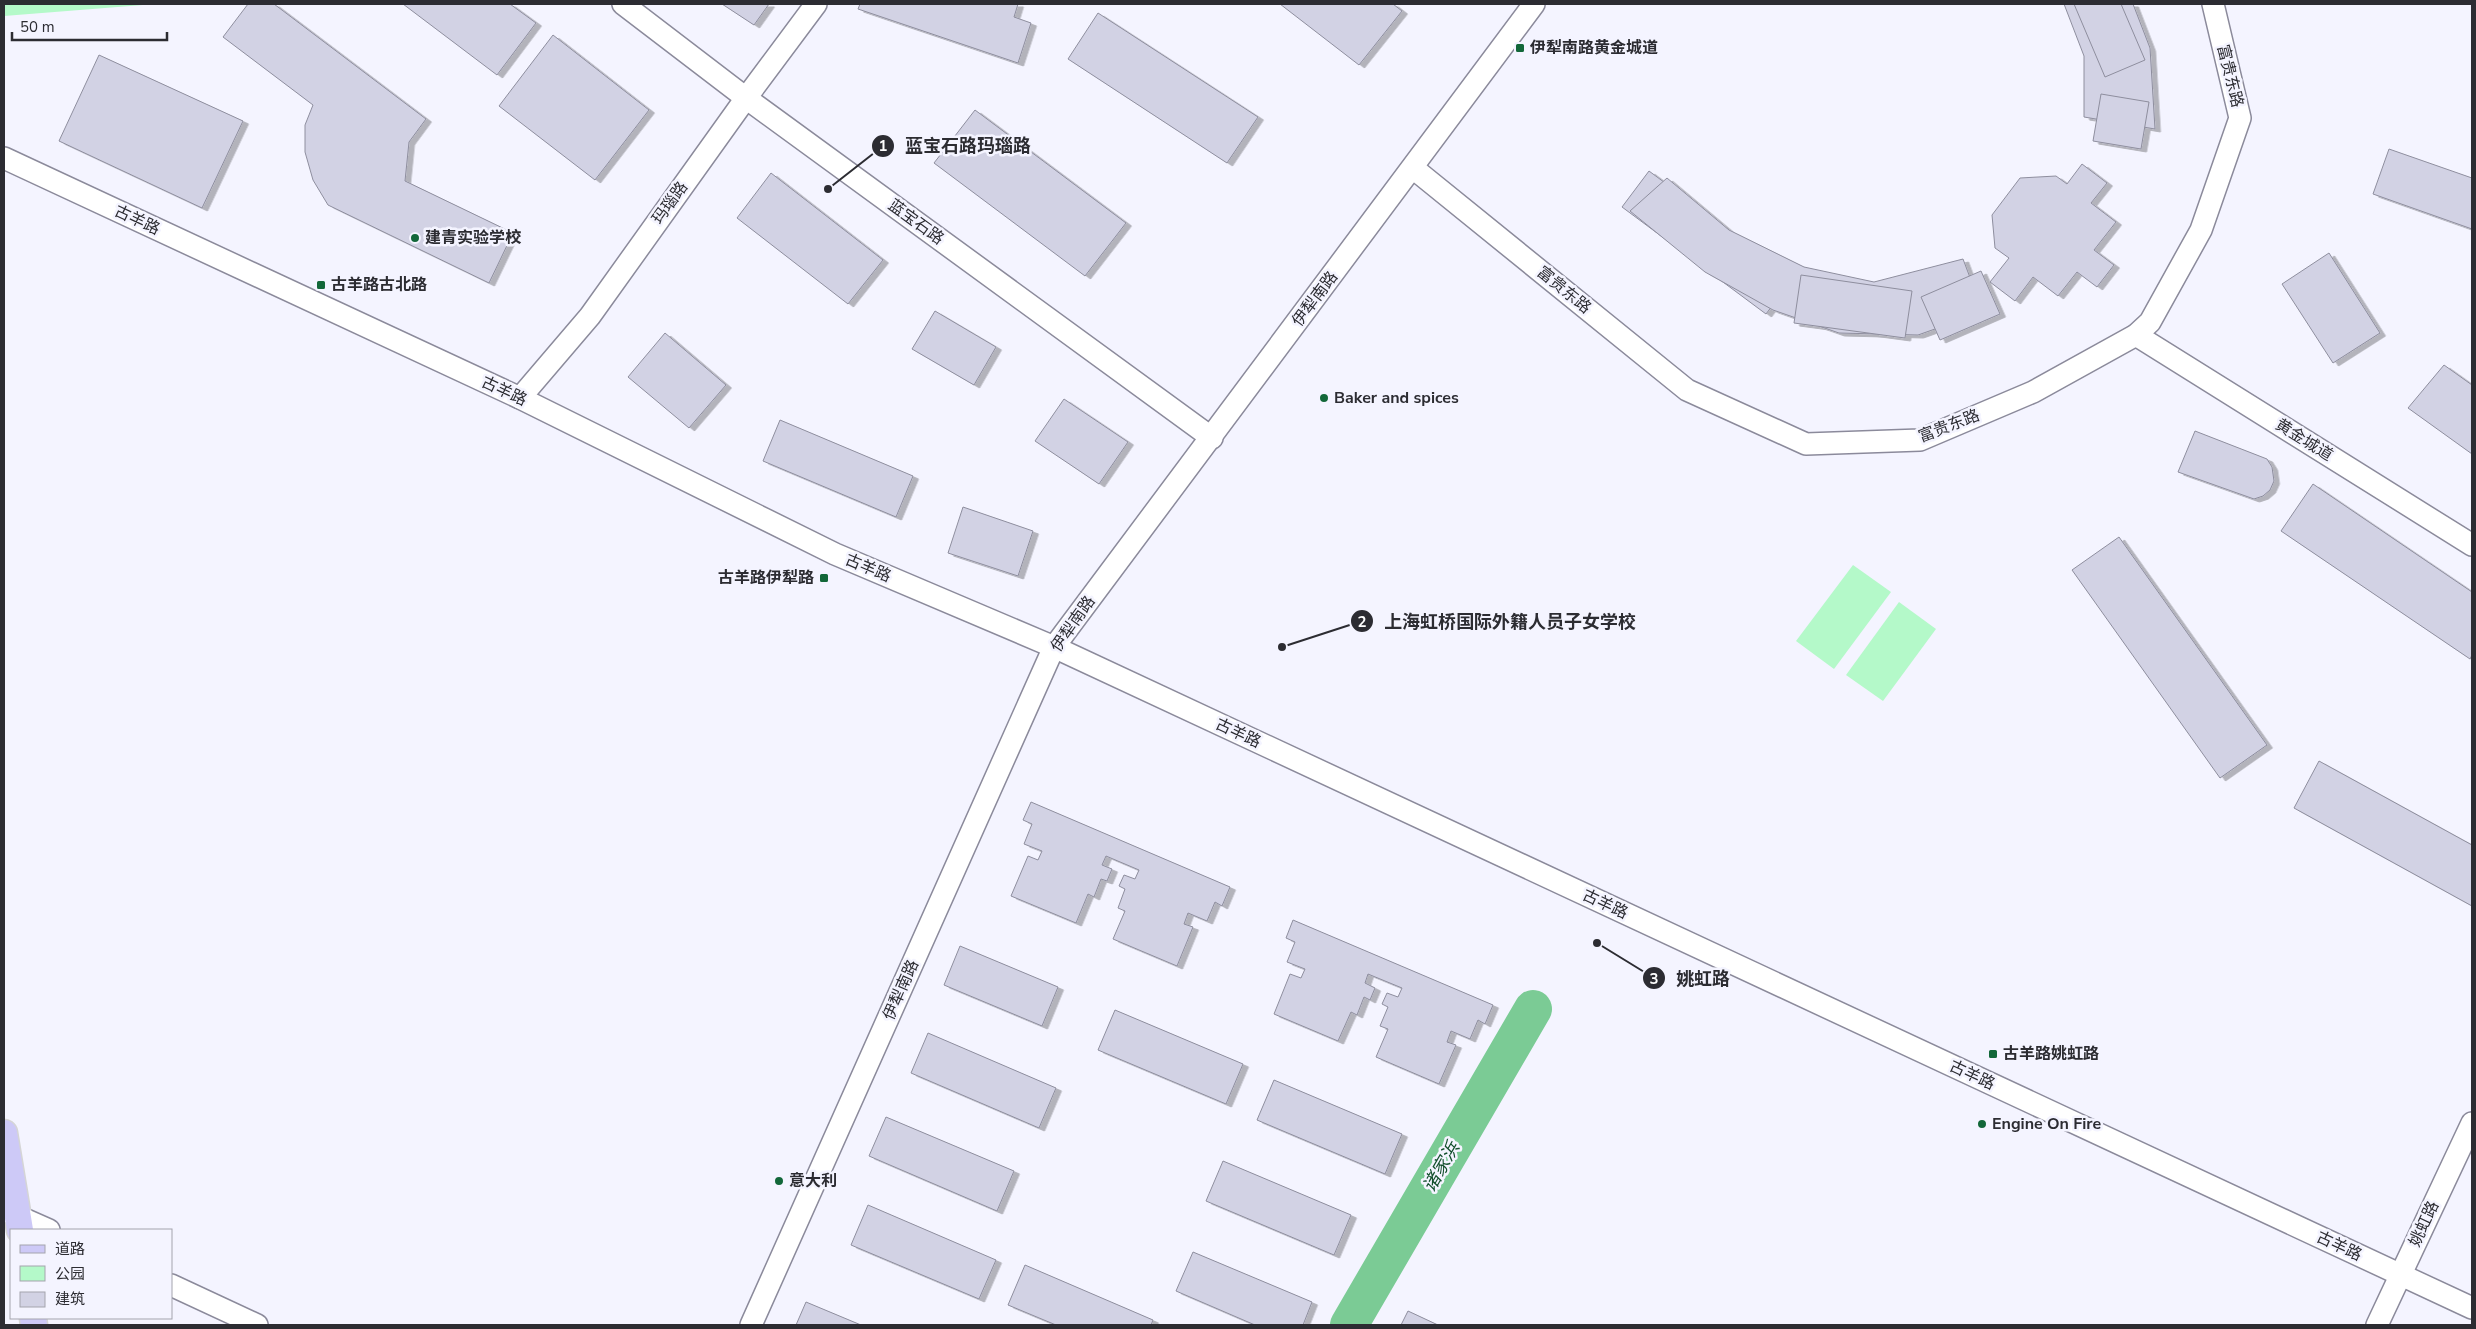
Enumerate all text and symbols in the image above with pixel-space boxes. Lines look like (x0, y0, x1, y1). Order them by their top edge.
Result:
scale bar (12, 10, 168, 42)
text: 50 m (20, 17, 55, 37)
place label: 伊犁南路黄金城道 (1529, 37, 1658, 59)
marker: 伊犁南路黄金城道 (1514, 42, 1526, 54)
street label: 富贵东路 (2212, 42, 2248, 110)
callout: 蓝宝石路玛瑙路 (870, 130, 1041, 163)
text: 蓝宝石路玛瑙路 (905, 134, 1031, 158)
text: 1 (878, 136, 888, 156)
street label: 玛瑙路 (647, 177, 693, 229)
street label: 蓝宝石路 (884, 194, 948, 250)
street label: 古羊路 (111, 200, 163, 240)
place label: 建青实验学校 (425, 227, 522, 249)
marker: 建青实验学校 (409, 232, 421, 244)
street label: 富贵东路 (1532, 261, 1596, 319)
street label: 伊犁南路 (1287, 267, 1343, 331)
place label: 古羊路古北路 (331, 274, 427, 296)
marker: 古羊路古北路 (315, 279, 327, 291)
street label: 古羊路 (478, 371, 530, 411)
place label: Baker and spices (1334, 387, 1459, 409)
marker: Baker and spices (1318, 392, 1330, 404)
street label: 富贵东路 (1915, 404, 1983, 448)
street label: 黄金城道 (2271, 414, 2337, 466)
street label: 古羊路 (842, 548, 894, 588)
place label: 古羊路伊犁路 (718, 567, 814, 589)
marker: 古羊路伊犁路 (818, 572, 830, 584)
street label: 伊犁南路 (1046, 591, 1100, 657)
callout: 上海虹桥国际外籍人员子女学校 (1349, 605, 1646, 638)
text: 上海虹桥国际外籍人员子女学校 (1384, 610, 1636, 634)
text: 2 (1357, 612, 1367, 632)
street label: 古羊路 (1212, 713, 1264, 753)
street label: 古羊路 (1579, 884, 1631, 924)
street label: 伊犁南路 (878, 956, 924, 1024)
callout: 姚虹路 (1641, 962, 1740, 995)
text: 姚虹路 (1676, 967, 1730, 991)
text: 3 (1649, 969, 1659, 989)
place label: 古羊路姚虹路 (2003, 1043, 2099, 1065)
marker: 古羊路姚虹路 (1987, 1048, 1999, 1060)
street label: 古羊路 (1946, 1055, 1998, 1095)
place label: Engine On Fire (1992, 1113, 2101, 1135)
marker: Engine On Fire (1976, 1118, 1988, 1130)
water label: 诸家浜 (1417, 1136, 1466, 1196)
place label: 意大利 (789, 1170, 837, 1192)
marker: 意大利 (773, 1175, 785, 1187)
street label: 姚虹路 (2404, 1198, 2444, 1250)
street label: 古羊路 (2313, 1226, 2365, 1266)
legend (10, 1229, 172, 1319)
text: 道路 (55, 1239, 85, 1259)
text: 公园 (55, 1264, 85, 1284)
text: 建筑 (55, 1289, 85, 1309)

